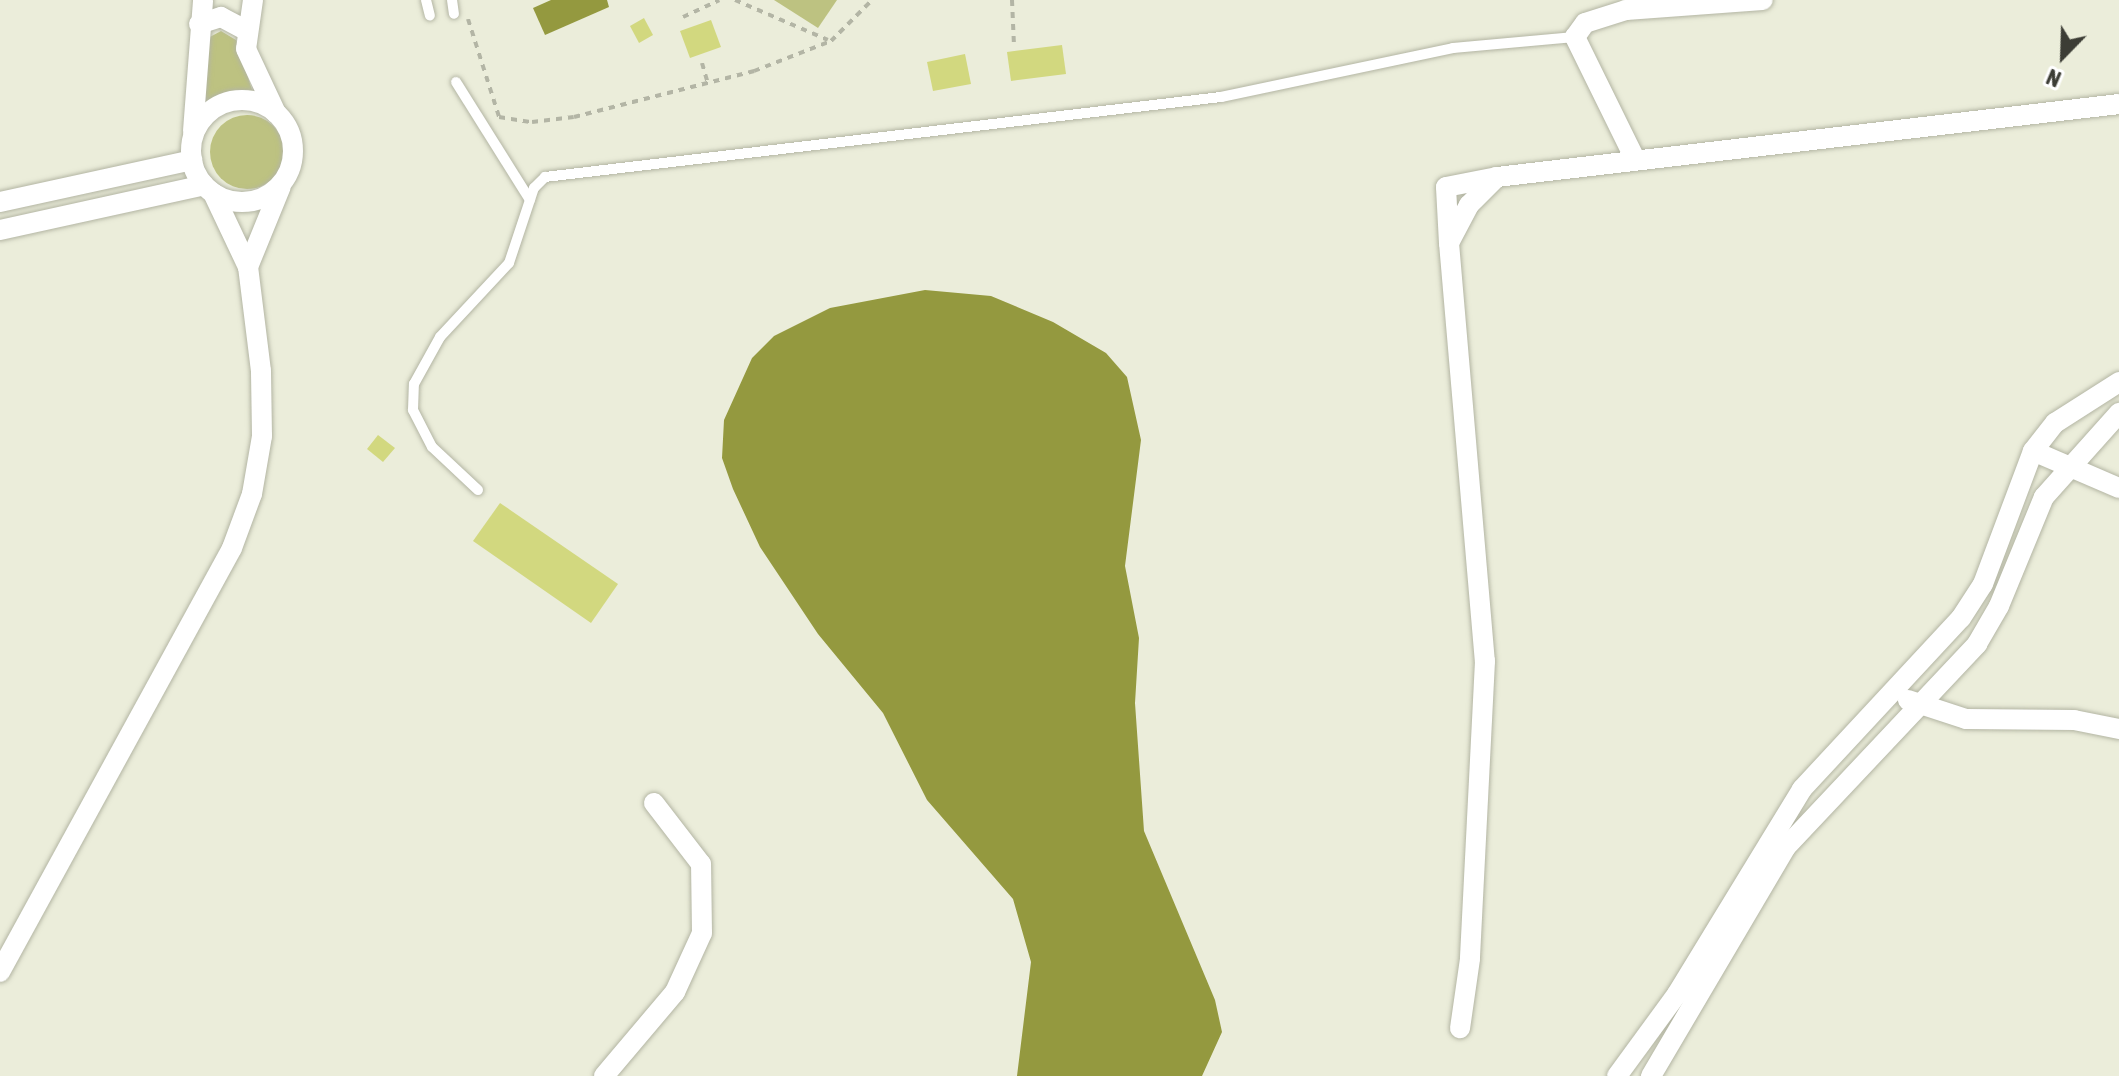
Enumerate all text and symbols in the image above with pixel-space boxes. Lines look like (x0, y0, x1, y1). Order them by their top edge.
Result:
north arrow (2023, 16, 2103, 96)
text: N (2043, 64, 2065, 93)

